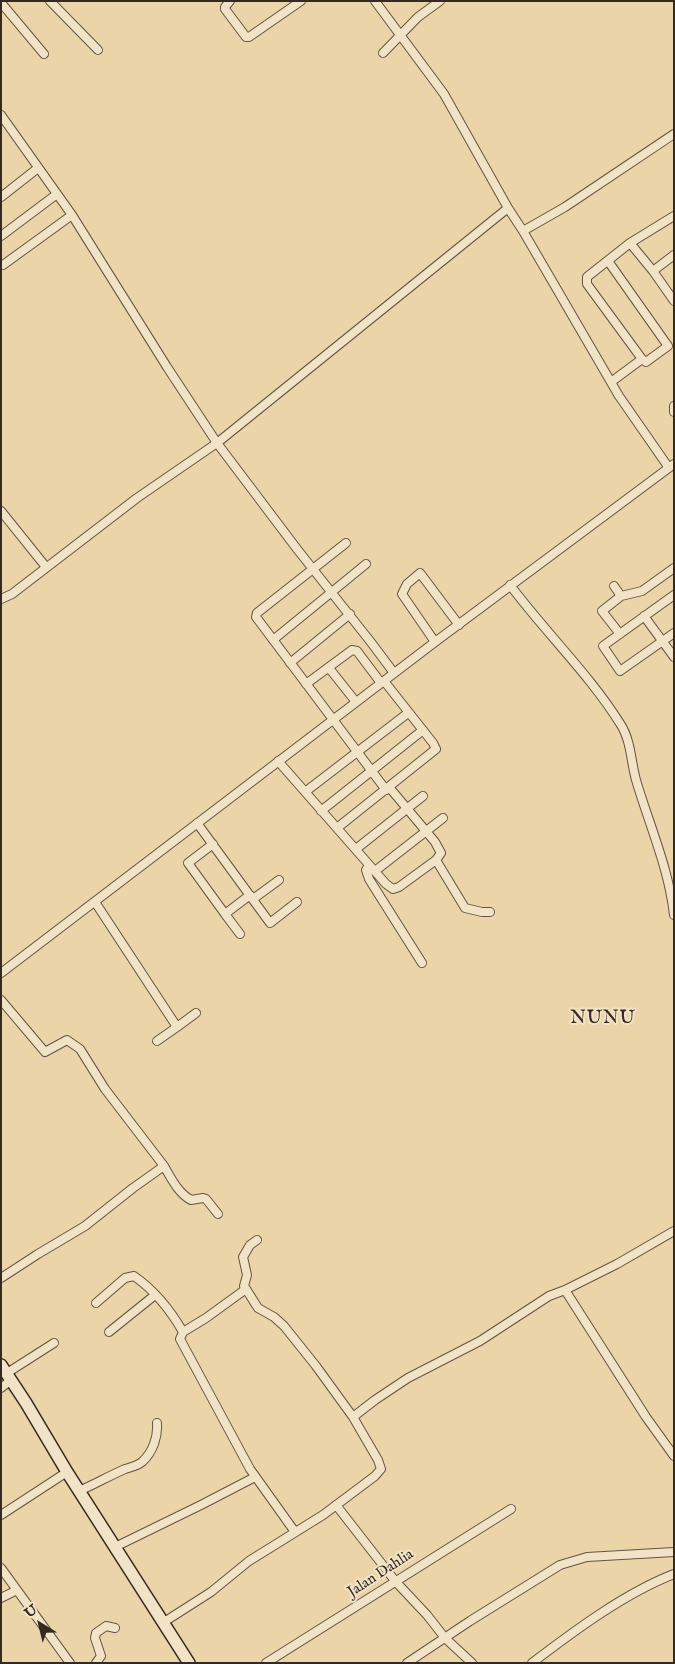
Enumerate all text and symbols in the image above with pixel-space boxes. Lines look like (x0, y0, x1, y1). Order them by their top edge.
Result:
district label: NUNU (570, 1008, 636, 1030)
street label: Jalan Dahlia (345, 1546, 417, 1602)
north arrow (15, 1599, 65, 1649)
text: U (21, 1601, 41, 1623)

